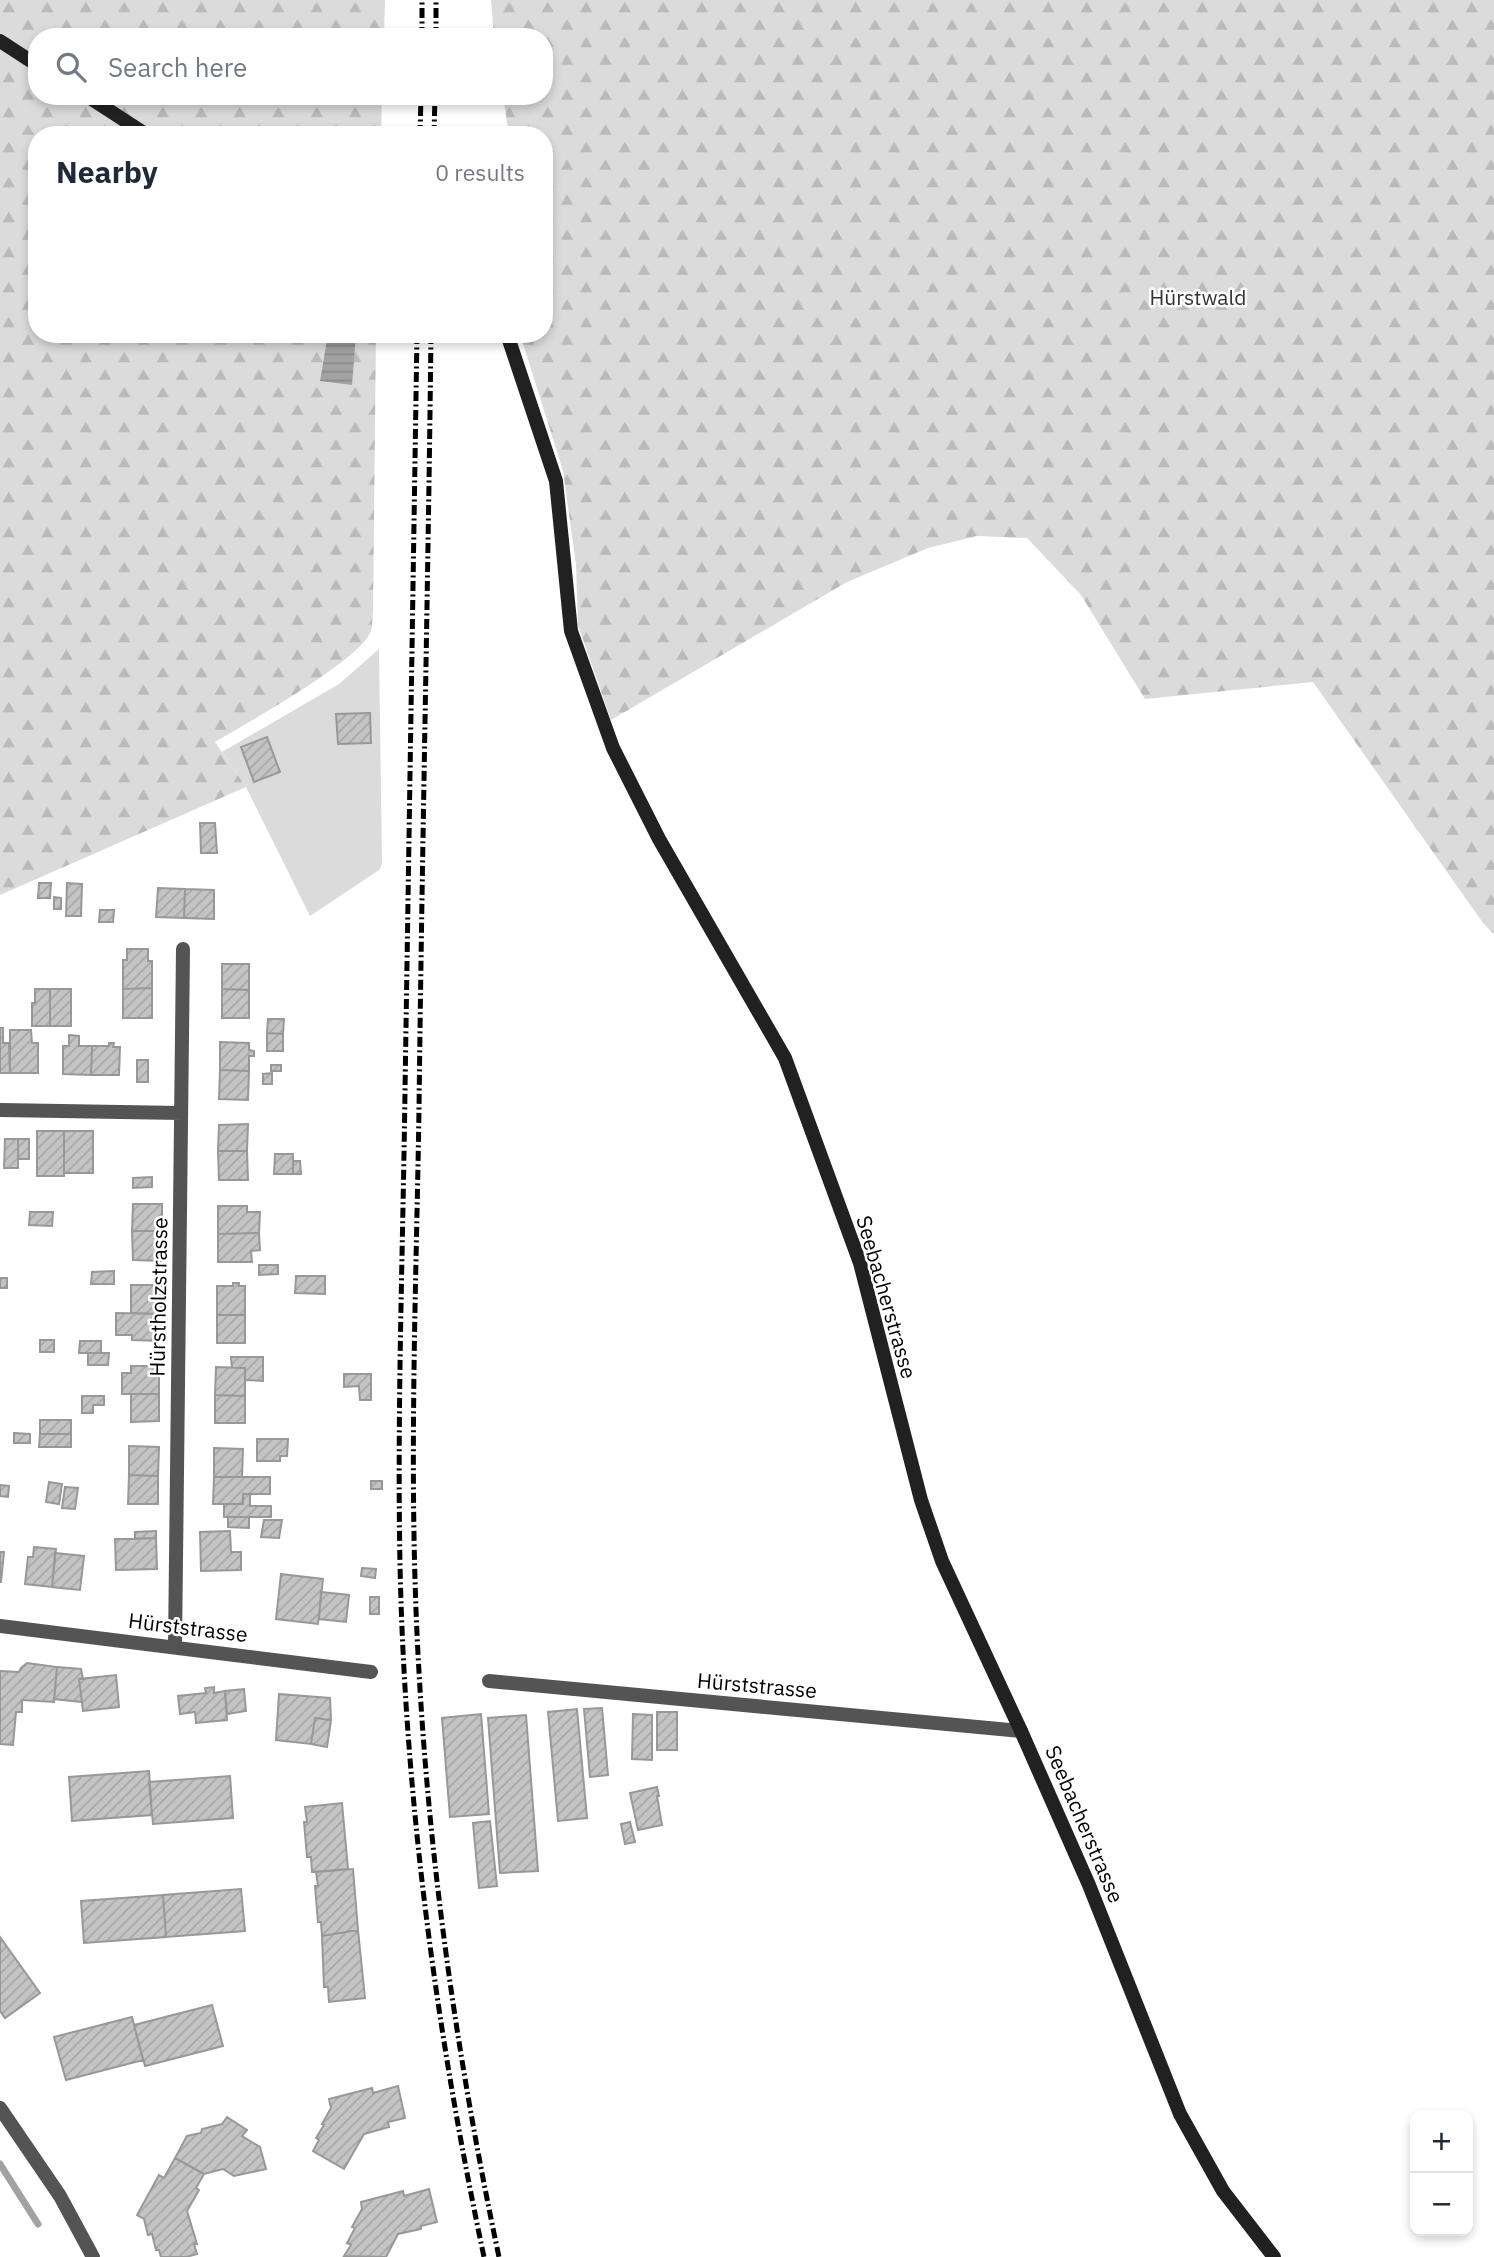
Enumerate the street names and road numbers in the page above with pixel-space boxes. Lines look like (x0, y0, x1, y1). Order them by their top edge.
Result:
street label: Seebacherstrasse (850, 1212, 924, 1382)
street label: Hürstholzstrasse (143, 1217, 173, 1377)
street label: Hürststrasse (127, 1606, 249, 1648)
street label: Hürststrasse (696, 1666, 818, 1704)
street label: Seebacherstrasse (1039, 1741, 1131, 1907)

